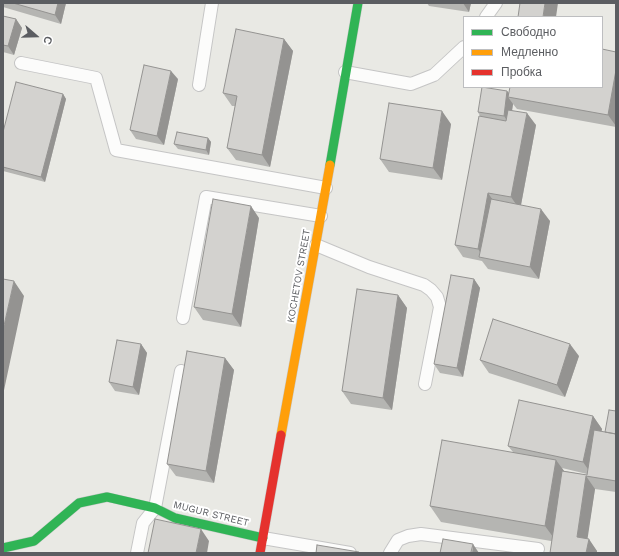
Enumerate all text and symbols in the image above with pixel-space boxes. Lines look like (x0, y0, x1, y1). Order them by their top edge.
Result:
north arrow (16, 16, 56, 56)
legend (463, 16, 603, 88)
text: Свободно (501, 25, 556, 39)
text: С (40, 34, 55, 46)
text: Медленно (501, 45, 558, 59)
text: Пробка (501, 65, 542, 79)
street label: KOCHETOV STREET (285, 228, 313, 324)
street label: MUGUR STREET (172, 499, 250, 529)

